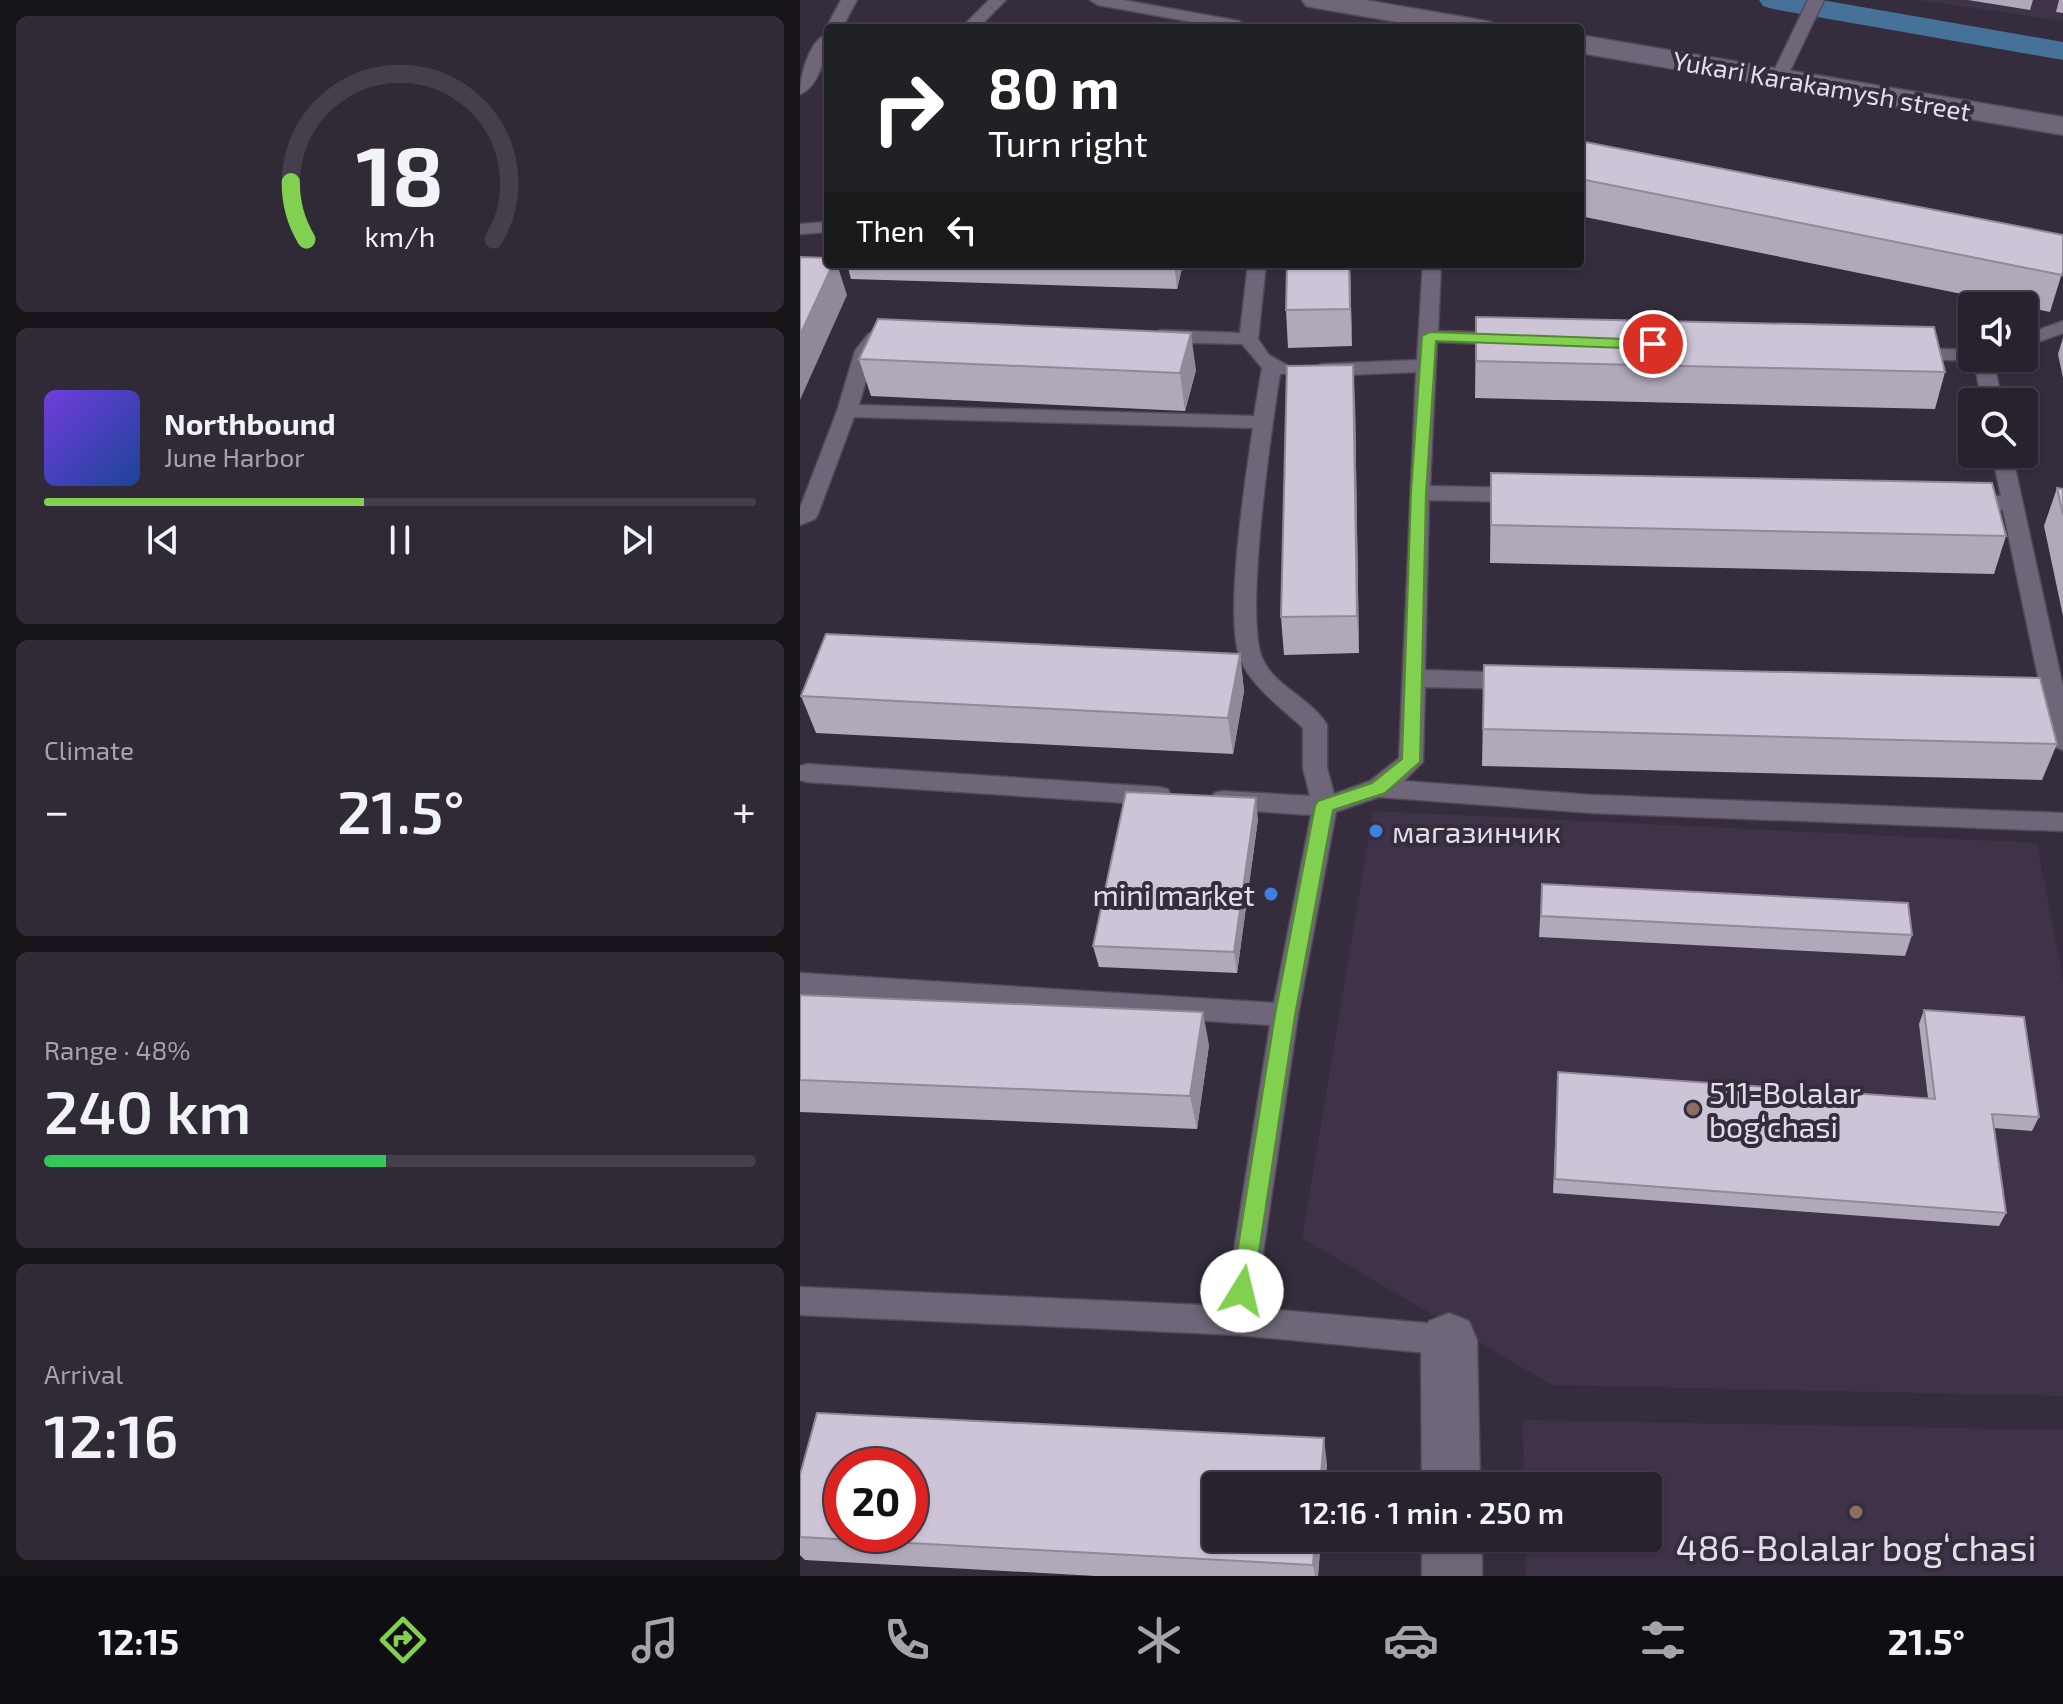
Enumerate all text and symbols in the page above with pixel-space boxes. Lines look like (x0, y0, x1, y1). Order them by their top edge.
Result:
street label: Yukari Karakamysh street (1671, 44, 1973, 126)
text: 80 m (988, 53, 1120, 120)
icon: right (856, 56, 960, 160)
text: Turn right (988, 121, 1148, 164)
text: 18 (356, 123, 444, 223)
icon: left (940, 208, 984, 252)
text: Then (856, 212, 924, 248)
text: km/h (365, 218, 435, 253)
map controls (1958, 292, 2038, 468)
button: sound (1958, 292, 2038, 372)
pin (1619, 310, 1687, 378)
icon: arrive (1631, 322, 1675, 366)
button: search (1958, 388, 2038, 468)
text: Northbound (164, 405, 336, 441)
text: June Harbor (164, 441, 305, 472)
icon: previous (141, 518, 185, 562)
icon: pause (378, 518, 422, 562)
icon: next (615, 518, 659, 562)
text: Climate (44, 734, 134, 765)
text: 21.5° (337, 774, 465, 846)
text: − (44, 783, 70, 836)
text: + (732, 783, 756, 836)
place label: магазинчик (1392, 813, 1561, 849)
marker: магазинчик (1367, 822, 1385, 840)
place label: mini market (1093, 876, 1255, 912)
marker: mini market (1262, 885, 1280, 903)
text: Range · 48% (44, 1034, 191, 1065)
text: 240 km (44, 1074, 251, 1146)
place label: 511-Bolalar bogʻchasi (1709, 1074, 1861, 1144)
marker: 511-Bolalar bogʻchasi (1684, 1100, 1702, 1118)
position arrow (1200, 1249, 1284, 1333)
text: Arrival (44, 1358, 123, 1389)
text: 12:16 (44, 1398, 178, 1470)
speed limit sign: 20 (824, 1448, 928, 1552)
text: 12:16 · 1 min · 250 m (1300, 1494, 1564, 1530)
marker: 486-Bolalar bogʻchasi (1847, 1503, 1865, 1521)
place label: 486-Bolalar bogʻchasi (1676, 1525, 2036, 1568)
icon: directions (375, 1612, 431, 1668)
icon: music (627, 1612, 683, 1668)
icon: phone (879, 1612, 935, 1668)
icon: climate (1131, 1612, 1187, 1668)
icon: car (1383, 1612, 1439, 1668)
icon: filters (1635, 1612, 1691, 1668)
text: 12:15 (98, 1619, 179, 1662)
text: 21.5° (1887, 1619, 1965, 1662)

